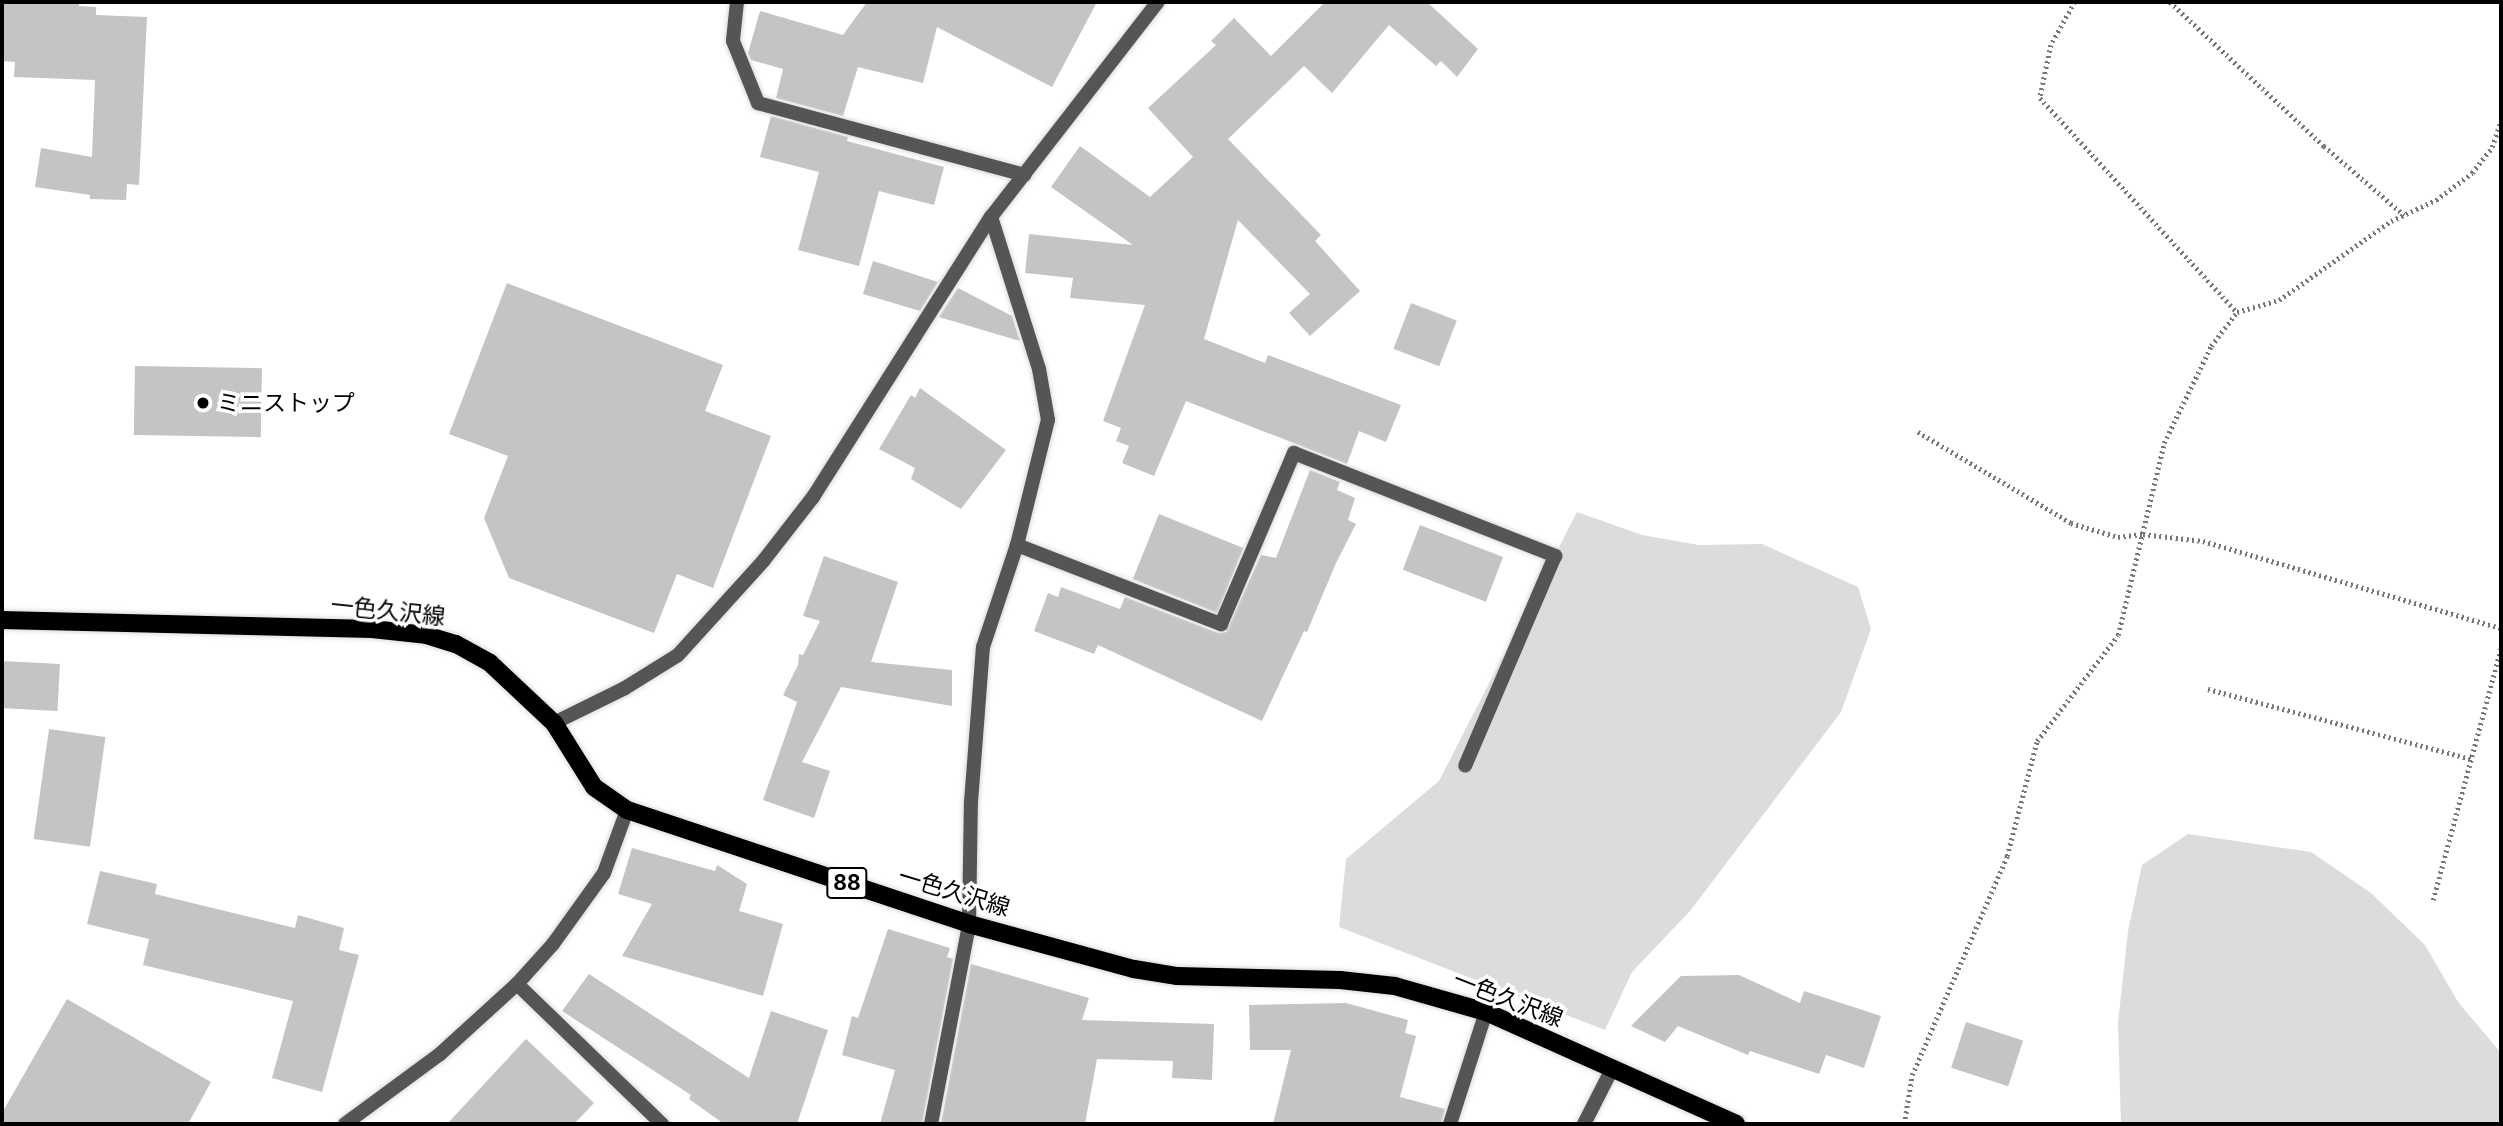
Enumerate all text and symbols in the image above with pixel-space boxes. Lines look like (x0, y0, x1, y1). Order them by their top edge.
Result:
place label: ミニストップ (217, 389, 355, 417)
marker: ミニストップ (195, 395, 211, 411)
street label: 一色久沢線 (329, 591, 447, 631)
street label: 一色久沢線 (895, 862, 1013, 922)
road number: 88 (826, 866, 868, 900)
street label: 一色久沢線 (1449, 966, 1567, 1032)

